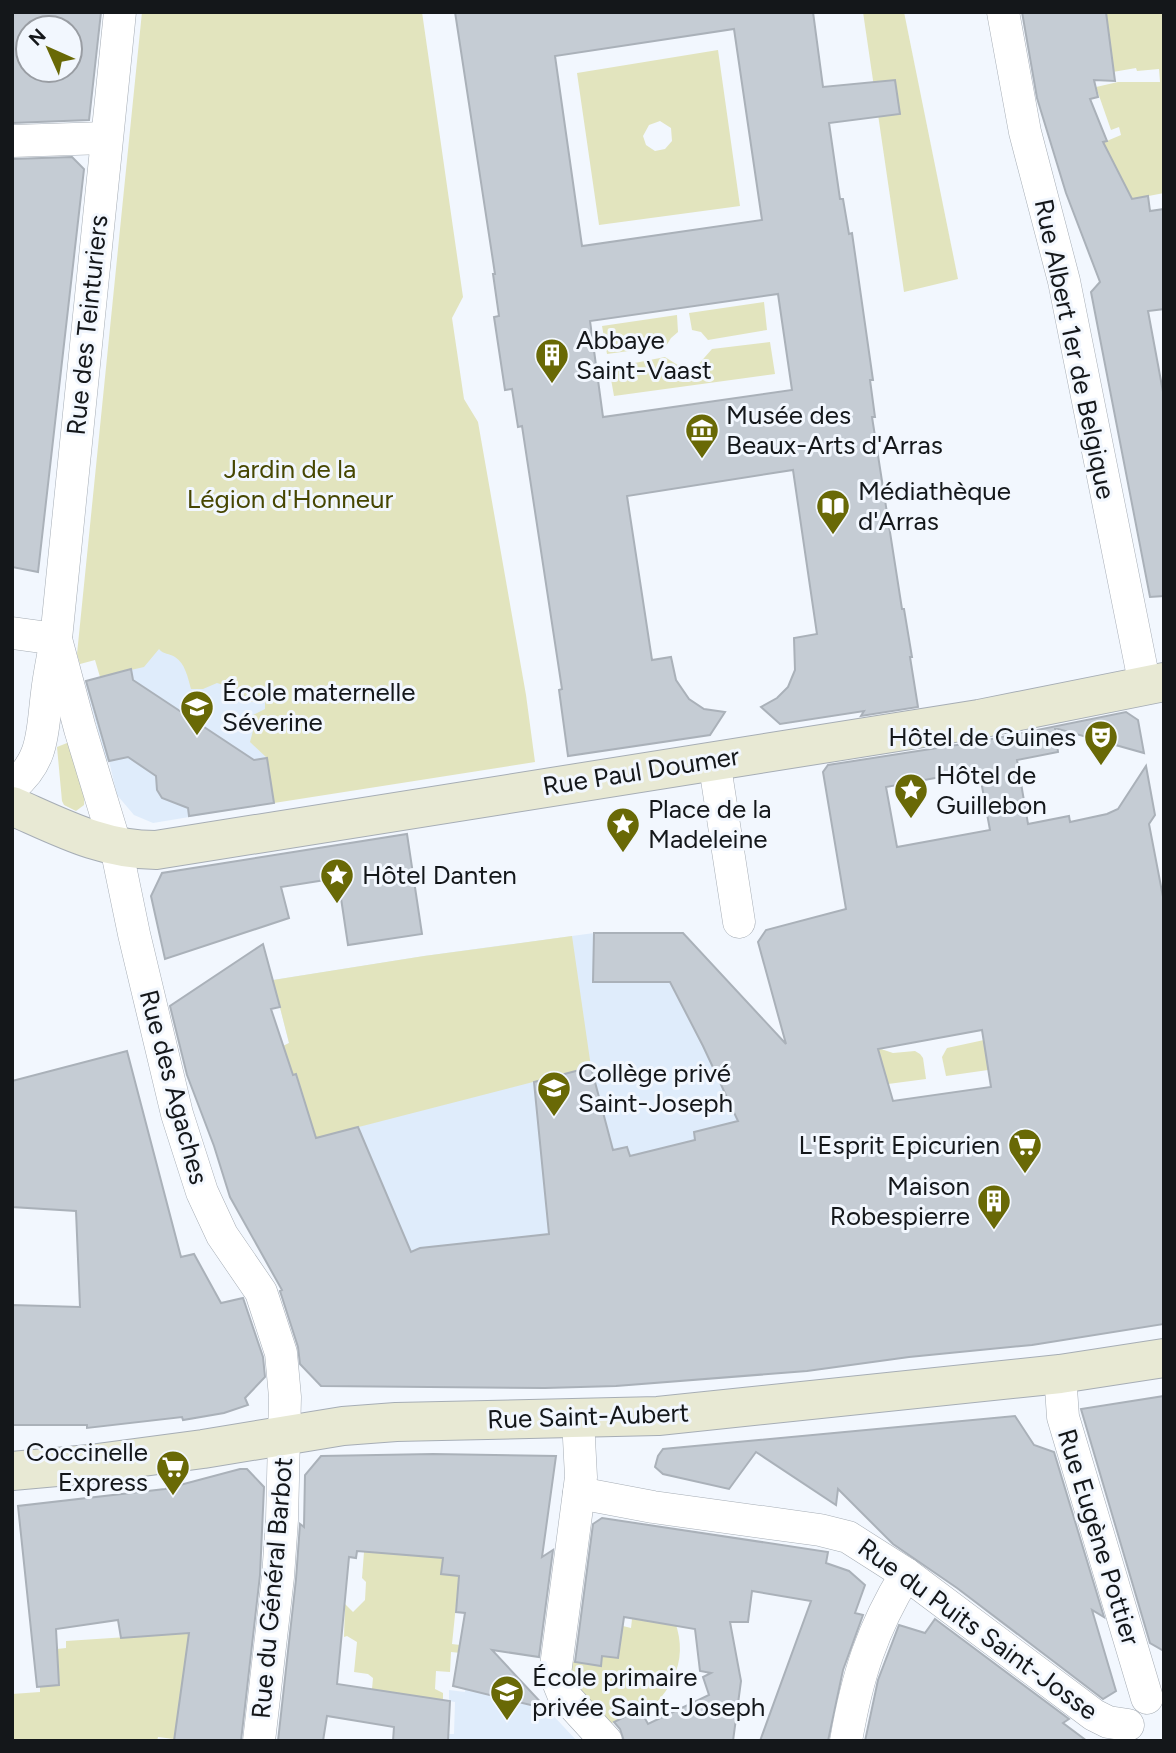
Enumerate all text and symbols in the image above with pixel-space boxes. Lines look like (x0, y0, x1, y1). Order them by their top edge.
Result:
north arrow (14, 14, 84, 84)
text: N (24, 24, 51, 51)
street label: Rue Albert 1er de Belgique (1028, 196, 1122, 502)
street label: Rue des Teinturiers (60, 213, 114, 437)
place label: Abbaye Saint-Vaast (576, 324, 712, 386)
building icon: Abbaye Saint-Vaast (533, 336, 571, 385)
place label: Musée des Beaux-Arts d'Arras (726, 399, 943, 461)
museum icon: Musée des Beaux-Arts d'Arras (683, 411, 721, 460)
park label: Jardin de la Légion d'Honneur (187, 453, 394, 515)
place label: Médiathèque d'Arras (858, 475, 1011, 537)
library icon: Médiathèque d'Arras (814, 487, 852, 536)
place label: École maternelle Séverine (222, 676, 415, 738)
school or university icon: École maternelle Séverine (178, 688, 216, 737)
theatre icon: Hôtel de Guines (1082, 718, 1120, 767)
place label: Hôtel de Guines (888, 721, 1076, 753)
street label: Rue Paul Doumer (540, 740, 742, 802)
place label: Hôtel de Guillebon (936, 759, 1047, 821)
place icon: Hôtel de Guillebon (892, 771, 930, 820)
place label: Place de la Madeleine (648, 793, 772, 855)
place icon: Place de la Madeleine (604, 805, 642, 854)
place icon: Hôtel Danten (318, 856, 356, 905)
place label: Hôtel Danten (362, 859, 517, 891)
street label: Rue des Agaches (133, 986, 215, 1188)
place label: Collège privé Saint-Joseph (578, 1057, 733, 1119)
school or university icon: Collège privé Saint-Joseph (535, 1069, 573, 1118)
supermarket icon: L'Esprit Epicurien (1006, 1126, 1044, 1175)
place label: L'Esprit Epicurien (798, 1129, 1000, 1161)
place label: Maison Robespierre (830, 1170, 970, 1232)
building icon: Maison Robespierre (975, 1182, 1013, 1231)
street label: Rue Saint-Aubert (487, 1396, 690, 1436)
street label: Rue Eugène Pottier (1051, 1425, 1147, 1649)
place label: Coccinelle Express (26, 1436, 148, 1498)
supermarket icon: Coccinelle Express (154, 1448, 192, 1497)
street label: Rue du Général Barbot (245, 1456, 299, 1720)
street label: Rue du Puits Saint-Josse (852, 1531, 1104, 1727)
place label: École primaire privée Saint-Joseph (532, 1661, 765, 1723)
school or university icon: École primaire privée Saint-Joseph (488, 1673, 526, 1722)

